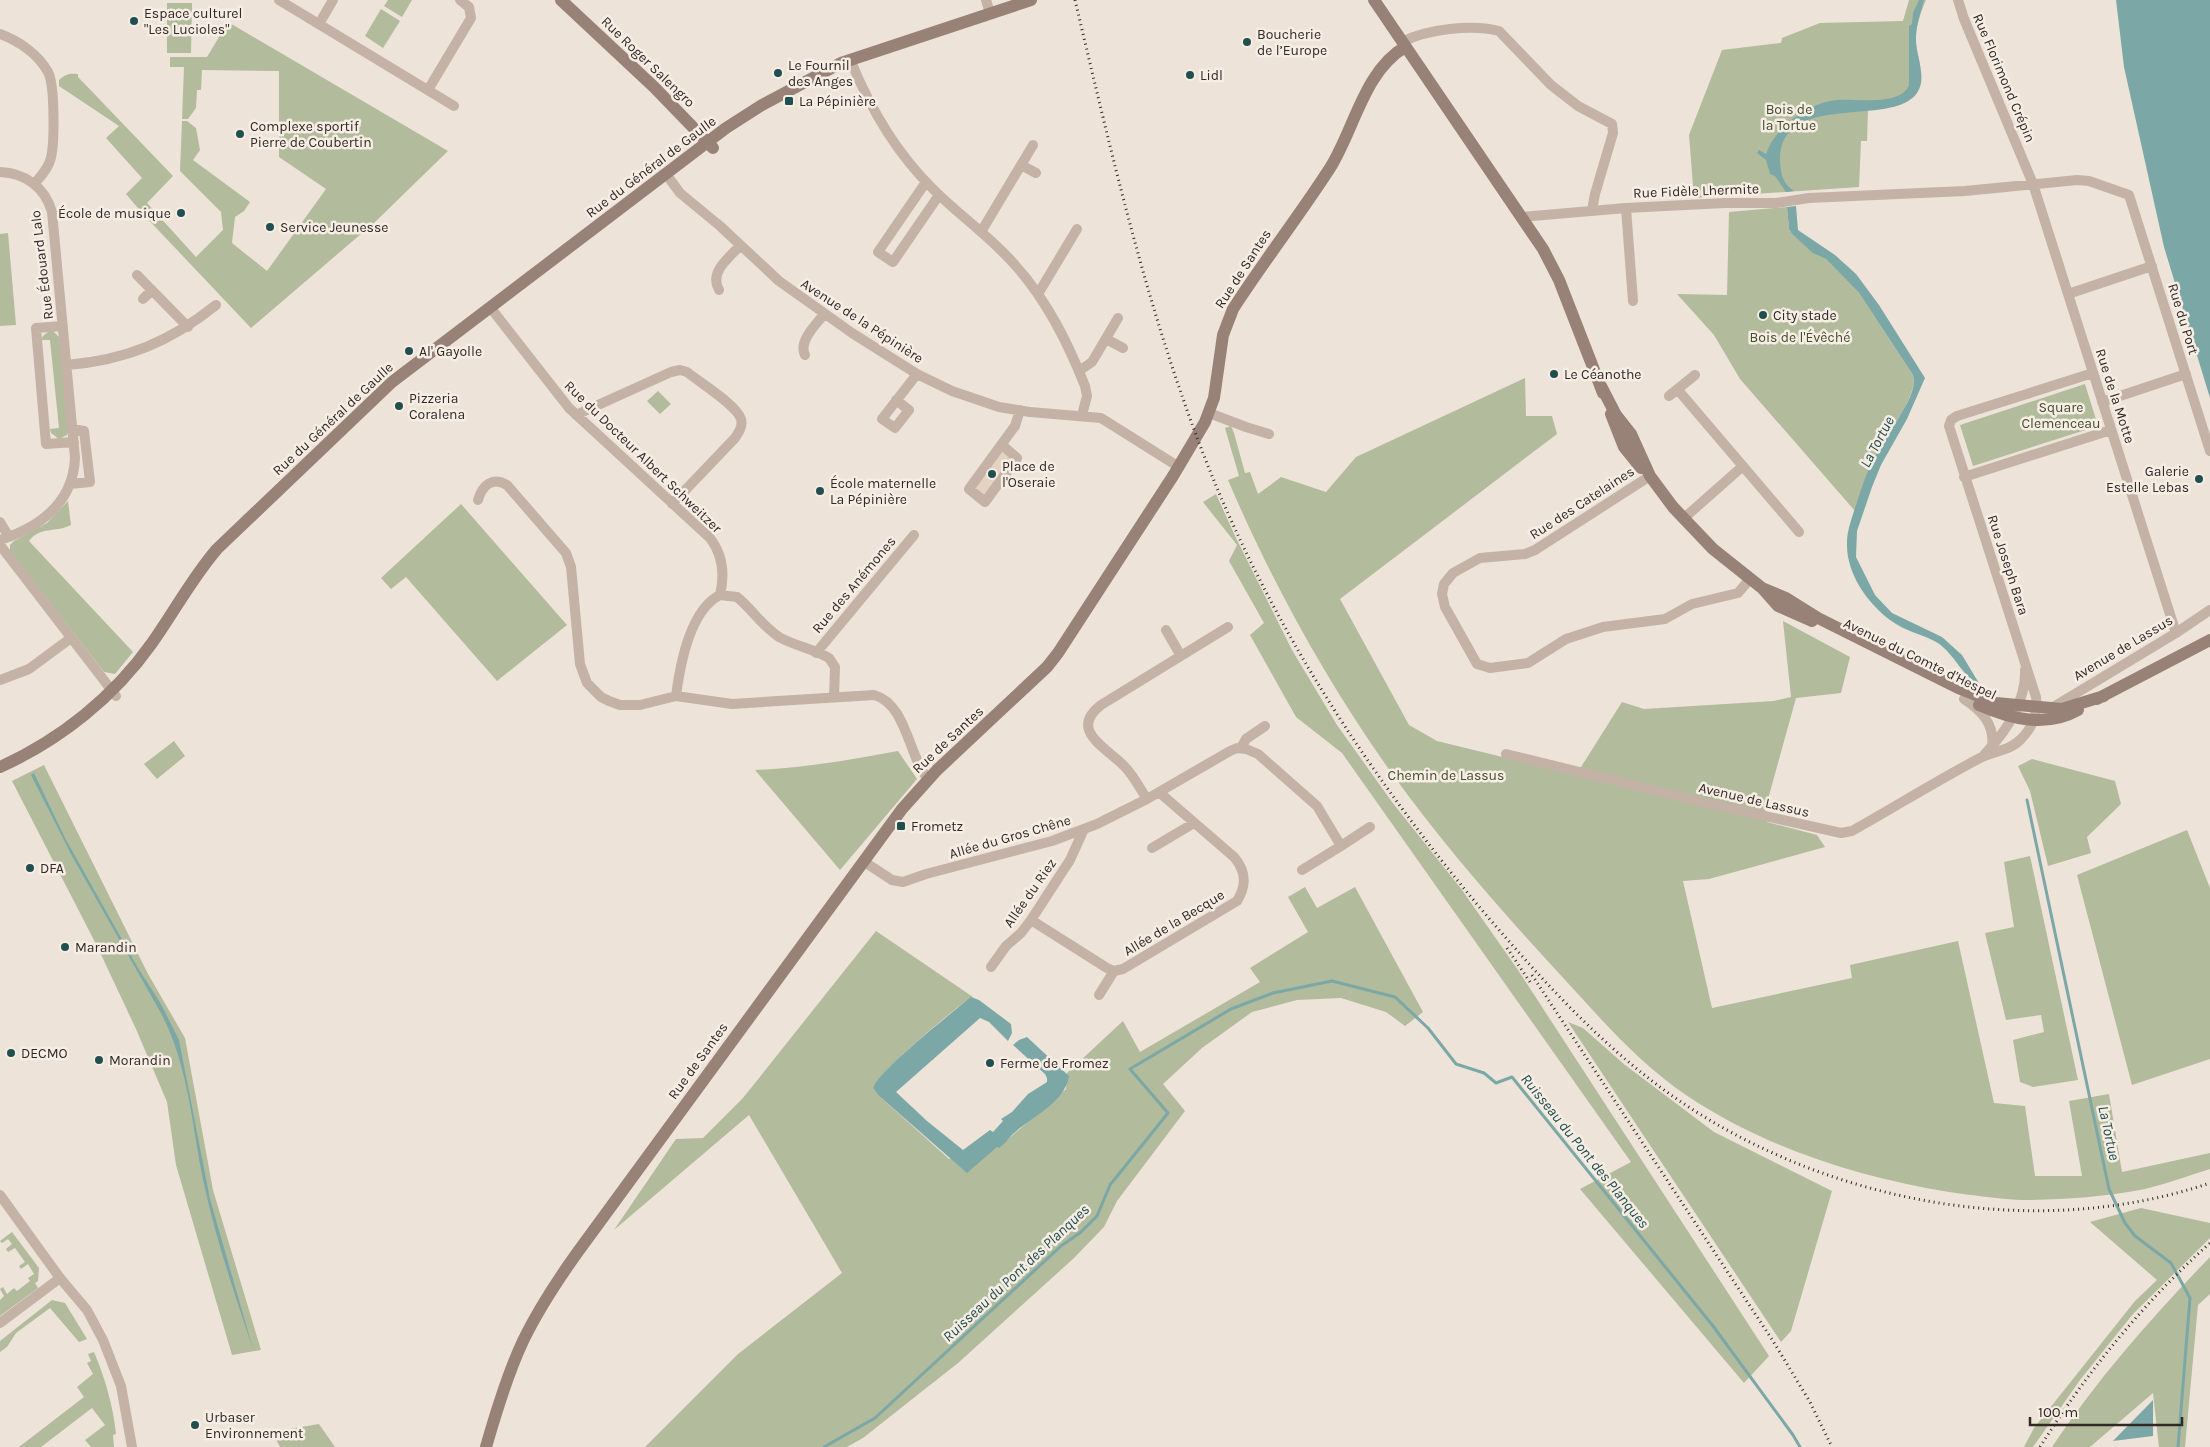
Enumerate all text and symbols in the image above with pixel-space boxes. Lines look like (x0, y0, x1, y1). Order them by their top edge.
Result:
place label: Espace culturel "Les Lucioles" (144, 5, 242, 38)
street label: Rue Florimond Crépin (1969, 11, 2039, 145)
street label: Rue Roger Salengro (598, 13, 698, 111)
marker: Espace culturel "Les Lucioles" (128, 15, 140, 27)
place label: Boucherie de l’Europe (1257, 26, 1327, 59)
marker: Boucherie de l’Europe (1241, 36, 1253, 48)
place label: Le Fournil des Anges (788, 57, 853, 90)
marker: Le Fournil des Anges (772, 67, 784, 79)
place label: Lidl (1200, 67, 1223, 84)
marker: Lidl (1184, 69, 1196, 81)
place label: La Pépinière (799, 93, 876, 110)
marker: La Pépinière (783, 95, 795, 107)
park label: Bois de la Tortue (1762, 101, 1816, 134)
street label: Rue du Général de Gaulle (583, 112, 719, 222)
place label: Complexe sportif Pierre de Coubertin (250, 118, 372, 151)
marker: Complexe sportif Pierre de Coubertin (234, 128, 246, 140)
street label: Rue Fidèle Lhermite (1633, 180, 1759, 202)
place label: École de musique (58, 204, 171, 222)
marker: École de musique (175, 207, 187, 219)
street label: Rue Édouard Lalo (26, 209, 57, 321)
place label: Service Jeunesse (280, 219, 389, 236)
marker: Service Jeunesse (264, 221, 276, 233)
street label: Rue de Santes (1211, 226, 1275, 312)
street label: Avenue de la Pépinière (798, 275, 926, 367)
street label: Rue du Port (2164, 281, 2202, 357)
place label: City stade (1773, 307, 1837, 324)
marker: City stade (1757, 309, 1769, 321)
park label: Bois de l'Évêché (1750, 328, 1850, 346)
place label: Al' Gayolle (419, 343, 482, 360)
marker: Al' Gayolle (403, 345, 415, 357)
street label: Rue de la Motte (2092, 347, 2138, 445)
street label: Rue du Général de Gaulle (269, 359, 397, 479)
place label: Le Céanothe (1564, 366, 1642, 383)
marker: Le Céanothe (1548, 368, 1560, 380)
street label: Rue du Docteur Albert Schweitzer (561, 377, 726, 537)
place label: Pizzeria Coralena (409, 390, 465, 423)
park label: Square Clemenceau (2021, 399, 2101, 432)
marker: Pizzeria Coralena (393, 400, 405, 412)
water label: La Tortue (1856, 413, 1898, 471)
place label: Place de l'Oseraie (1002, 458, 1056, 491)
street label: Rue des Catelaines (1527, 463, 1637, 543)
place label: Galerie Estelle Lebas (2106, 463, 2189, 496)
marker: Place de l'Oseraie (986, 468, 998, 480)
marker: Galerie Estelle Lebas (2193, 473, 2205, 485)
place label: École maternelle La Pépinière (830, 474, 936, 508)
marker: École maternelle La Pépinière (814, 485, 826, 497)
street label: Rue Joseph Bara (1984, 513, 2032, 617)
street label: Rue des Anémones (809, 533, 899, 637)
street label: Avenue de Lassus (2070, 612, 2176, 684)
street label: Avenue du Comte d'Hespel (1841, 615, 1999, 703)
street label: Rue de Santes (909, 703, 987, 777)
park label: Chemin de Lassus (1388, 767, 1504, 784)
street label: Avenue de Lassus (1697, 779, 1811, 821)
street label: Allée du Gros Chêne (947, 811, 1073, 863)
place label: Frometz (911, 818, 963, 835)
marker: Frometz (895, 820, 907, 832)
street label: Allée du Riez (1000, 855, 1060, 931)
place label: DFA (40, 860, 64, 877)
marker: DFA (24, 862, 36, 874)
street label: Allée de la Becque (1121, 886, 1227, 960)
place label: Marandin (75, 939, 137, 956)
marker: Marandin (59, 941, 71, 953)
street label: Rue de Santes (664, 1019, 732, 1103)
place label: DECMO (21, 1045, 68, 1062)
marker: DECMO (5, 1047, 17, 1059)
place label: Morandin (109, 1052, 171, 1069)
marker: Morandin (93, 1054, 105, 1066)
place label: Ferme de Fromez (1000, 1055, 1109, 1072)
marker: Ferme de Fromez (984, 1057, 996, 1069)
water label: Ruisseau du Pont des Planques (1517, 1070, 1653, 1232)
water label: La Tortue (2094, 1104, 2124, 1162)
water label: Ruisseau du Pont des Planques (939, 1200, 1093, 1346)
scale bar (2030, 1394, 2182, 1426)
text: 100 m (2038, 1403, 2078, 1421)
place label: Urbaser Environnement (205, 1409, 303, 1442)
marker: Urbaser Environnement (189, 1419, 201, 1431)

